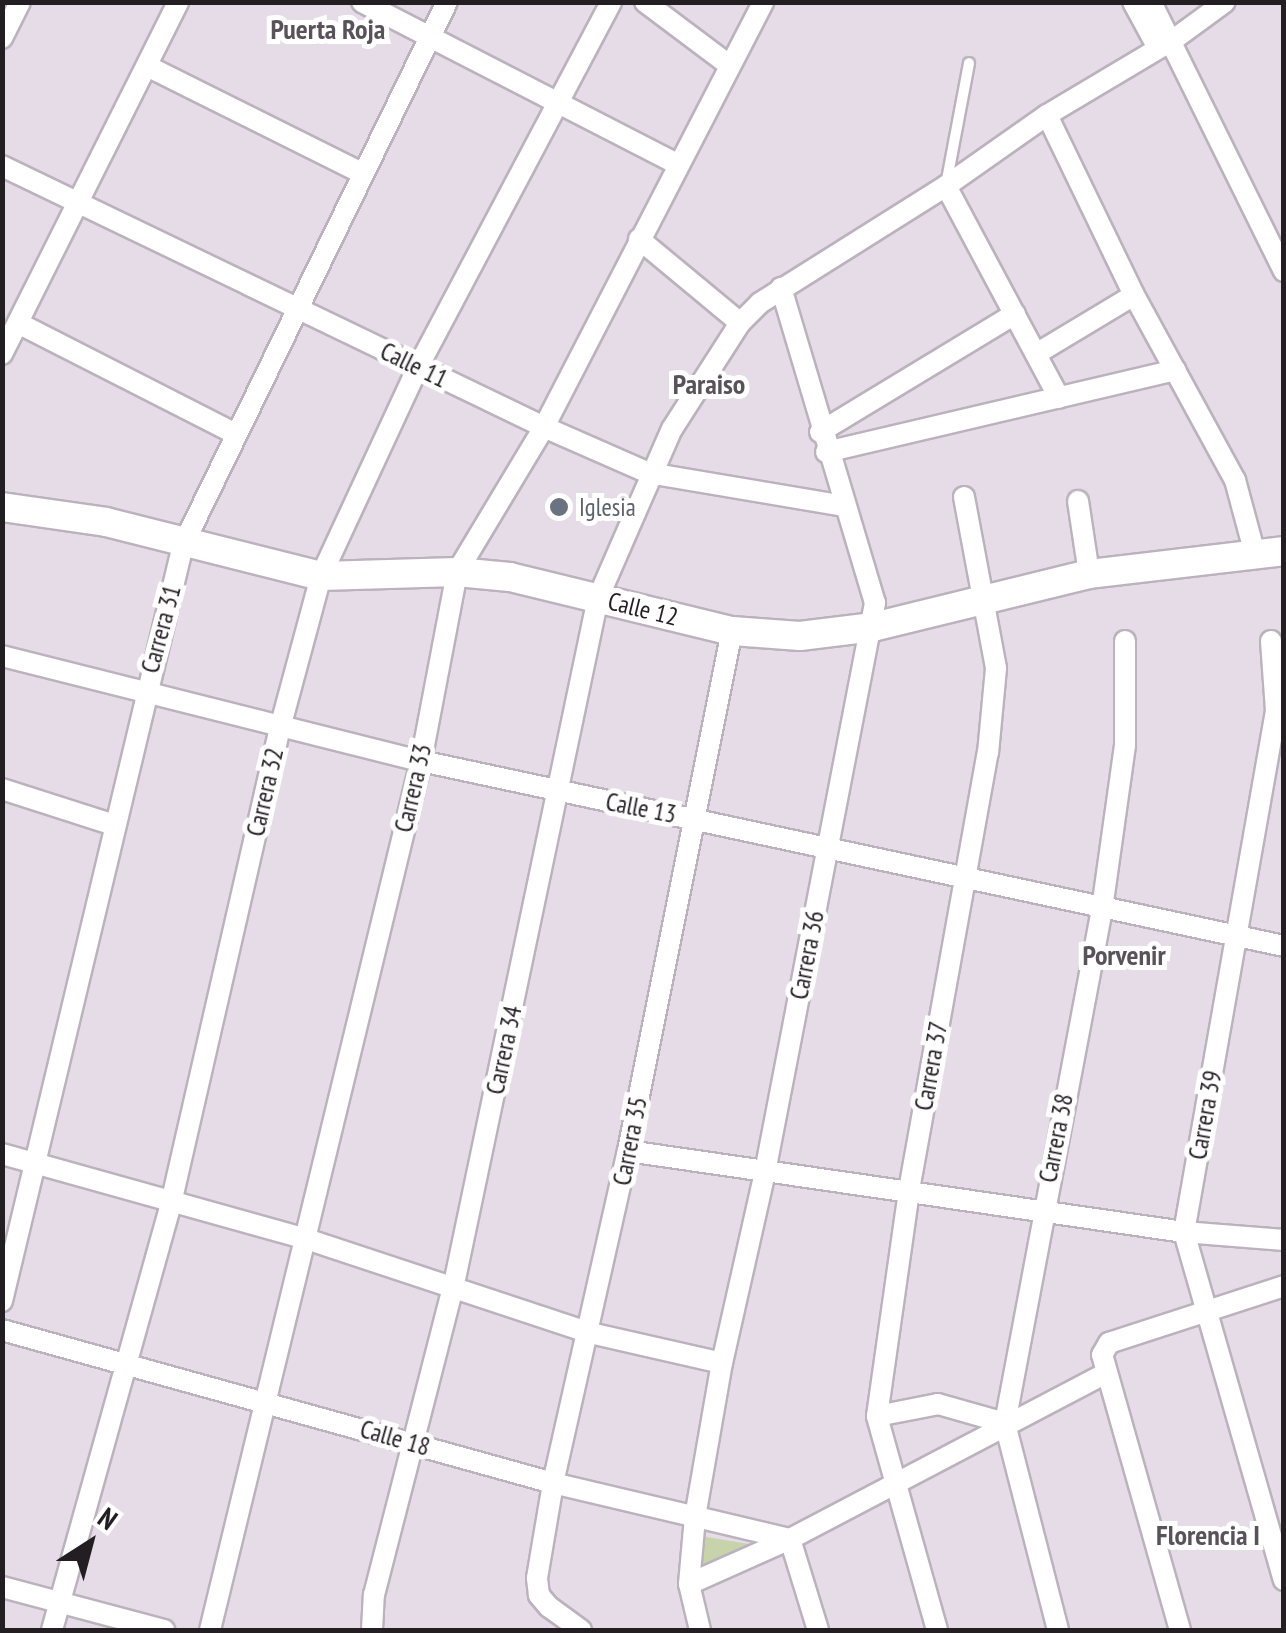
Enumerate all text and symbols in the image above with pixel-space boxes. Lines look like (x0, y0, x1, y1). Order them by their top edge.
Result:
district label: Puerta Roja (271, 12, 385, 46)
street label: Calle 11 (376, 336, 452, 394)
district label: Paraiso (673, 367, 745, 401)
place label: Iglesia (579, 492, 636, 522)
marker: Iglesia (548, 496, 570, 518)
street label: Carrera 31 (135, 582, 187, 676)
street label: Calle 12 (605, 586, 681, 632)
street label: Carrera 33 (388, 741, 438, 835)
street label: Carrera 32 (240, 745, 290, 839)
street label: Calle 13 (603, 787, 679, 829)
street label: Carrera 36 (784, 908, 830, 1002)
district label: Porvenir (1082, 938, 1166, 972)
street label: Carrera 34 (480, 1003, 528, 1097)
street label: Carrera 37 (908, 1019, 954, 1113)
street label: Carrera 39 (1182, 1068, 1228, 1162)
street label: Carrera 38 (1033, 1091, 1079, 1185)
street label: Carrera 35 (607, 1094, 653, 1188)
street label: Calle 18 (357, 1414, 433, 1462)
north arrow (40, 1493, 140, 1593)
text: N (91, 1499, 125, 1538)
district label: Florencia I (1156, 1518, 1260, 1552)

